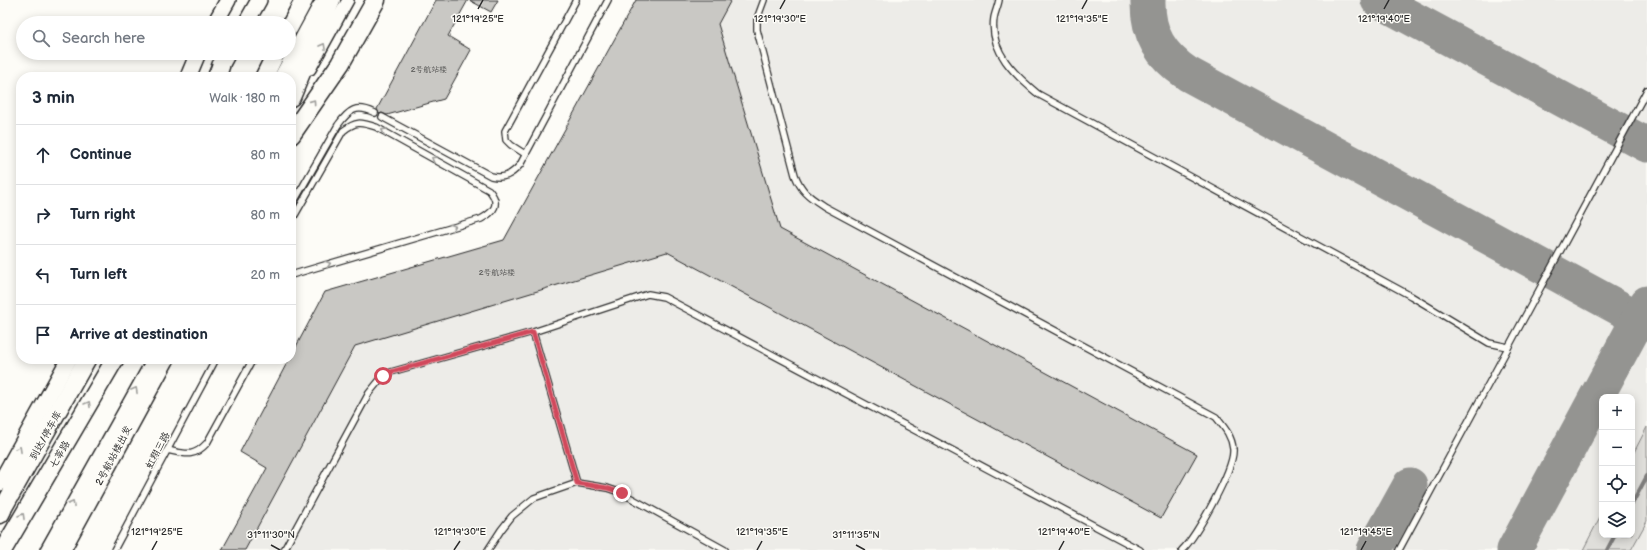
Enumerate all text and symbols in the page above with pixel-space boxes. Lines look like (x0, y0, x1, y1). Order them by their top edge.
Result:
text: 121°19'25"E (452, 13, 504, 25)
text: 121°19'30"E (754, 13, 807, 25)
text: 121°19'35"E (1056, 13, 1108, 25)
text: 121°19'40"E (1358, 13, 1411, 25)
search box (16, 16, 296, 60)
icon: search (30, 27, 52, 49)
text: Search here (62, 29, 145, 48)
one-way arrow (318, 43, 326, 50)
house number: 2号航站楼 (411, 65, 447, 74)
text: 3 min (32, 88, 75, 108)
text: Walk · 180 m (209, 90, 280, 106)
one-way arrow (308, 100, 315, 107)
one-way arrow (381, 129, 388, 136)
icon: ahead (32, 144, 54, 166)
text: Continue (70, 145, 132, 164)
text: 80 m (251, 147, 280, 163)
one-way arrow (431, 156, 438, 163)
icon: right (32, 204, 54, 226)
text: Turn right (70, 205, 135, 224)
text: 80 m (251, 207, 280, 223)
one-way arrow (450, 224, 456, 232)
one-way arrow (325, 260, 332, 269)
icon: left (32, 264, 54, 286)
text: Turn left (70, 265, 127, 284)
text: 20 m (250, 267, 280, 283)
house number: 2号航站楼 (479, 268, 515, 277)
icon: arrive (32, 324, 54, 346)
text: Arrive at destination (70, 325, 208, 344)
route start (374, 367, 392, 385)
one-way arrow (131, 387, 138, 394)
map controls (1599, 394, 1635, 538)
button: + (1599, 394, 1635, 430)
one-way arrow (84, 401, 91, 408)
street label: 到达/停车库 (27, 409, 64, 462)
street label: 2号航站楼出发 (93, 424, 135, 487)
street label: 虹翔三路 (143, 430, 173, 471)
button: − (1599, 430, 1635, 466)
street label: 七莘路 (47, 439, 73, 470)
one-way arrow (15, 446, 22, 453)
button: locate (1599, 466, 1635, 502)
route end (613, 484, 631, 502)
one-way arrow (67, 501, 74, 508)
button: layers (1599, 502, 1635, 538)
one-way arrow (18, 513, 25, 520)
text: 121°19'25"E (131, 526, 183, 538)
text: 121°19'30"E (434, 526, 487, 538)
text: 121°19'35"E (736, 526, 788, 538)
text: 121°19'40"E (1038, 526, 1091, 538)
text: 121°19'45"E (1340, 526, 1392, 538)
text: 31°11'30"N (247, 529, 295, 541)
text: 31°11'35"N (832, 529, 880, 541)

